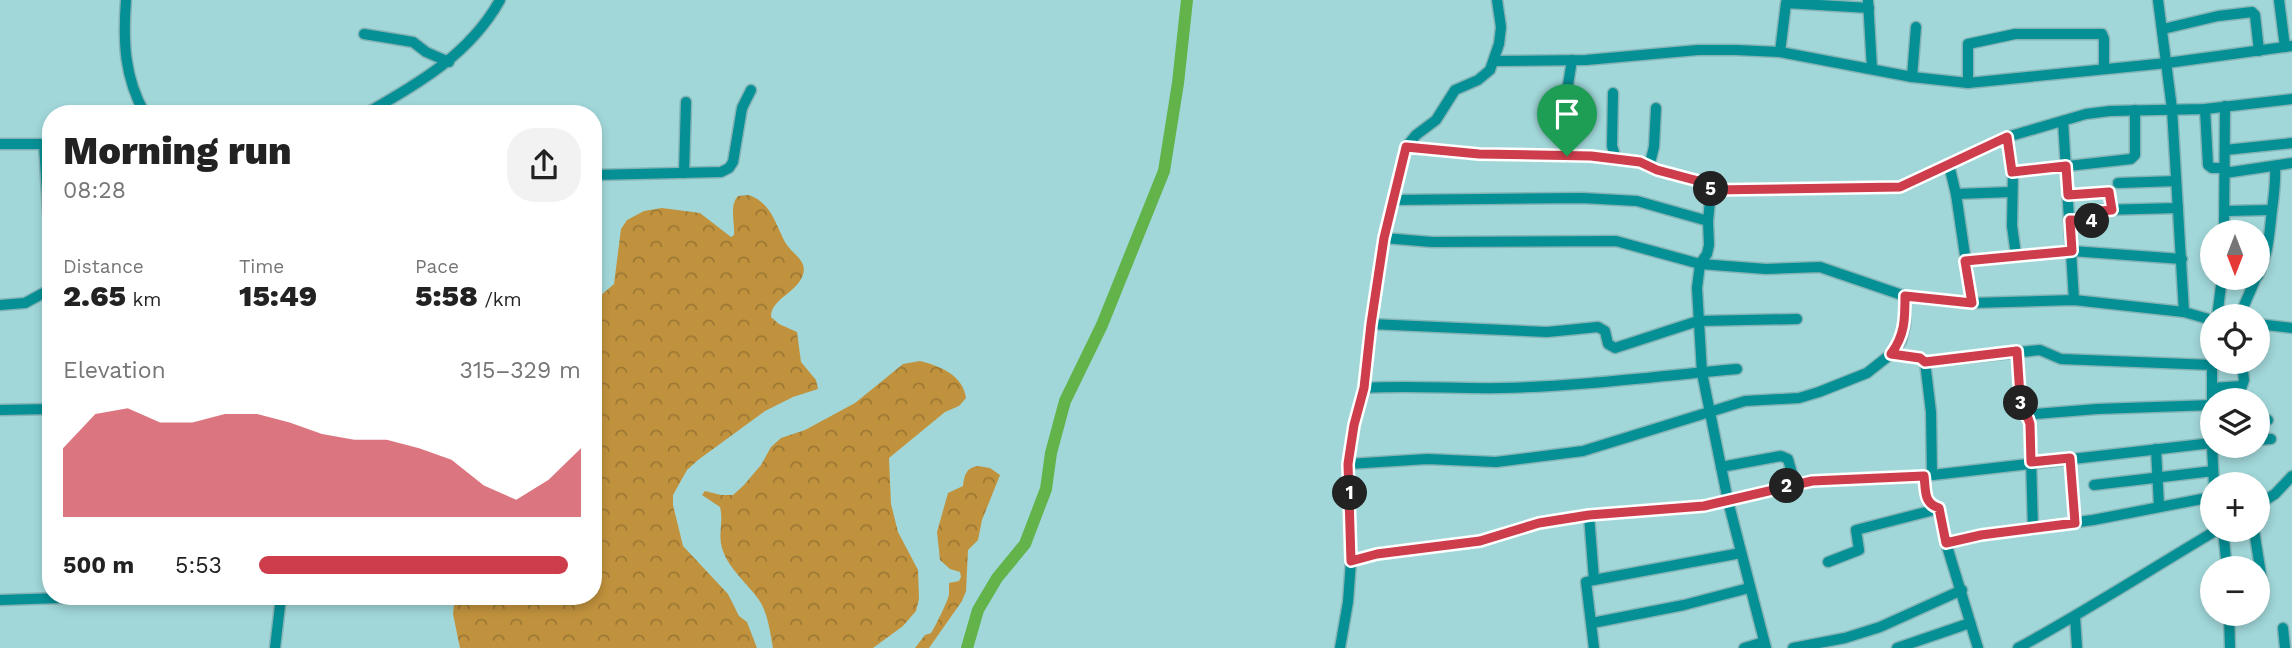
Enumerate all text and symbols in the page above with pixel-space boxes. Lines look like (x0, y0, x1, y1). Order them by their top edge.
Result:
pin (1537, 84, 1597, 156)
icon: arrive (1548, 95, 1586, 133)
button: share (507, 128, 581, 202)
text: Morning run (63, 129, 292, 173)
pin: 5 (1694, 172, 1728, 206)
text: 08:28 (63, 177, 126, 204)
text: 5 (1705, 177, 1716, 200)
pin: 4 (2074, 204, 2110, 238)
text: 4 (2085, 209, 2098, 232)
north arrow (2200, 220, 2270, 290)
map controls (2200, 220, 2270, 626)
text: Distance (63, 255, 144, 278)
text: Time (239, 255, 284, 278)
text: Pace (415, 255, 459, 278)
text: 2.65 (63, 278, 126, 313)
text: 15:49 (239, 278, 317, 313)
text: 5:58 (415, 278, 478, 313)
text: km (126, 288, 161, 311)
text: /km (478, 288, 522, 311)
button: locate (2200, 304, 2270, 374)
text: Elevation (63, 357, 166, 384)
text: 315–329 m (460, 357, 581, 384)
pin: 3 (2004, 386, 2038, 420)
button: layers (2200, 388, 2270, 458)
text: 3 (2015, 391, 2026, 414)
pin: 2 (1770, 468, 1804, 504)
button: + (2200, 472, 2270, 542)
text: 2 (1781, 474, 1792, 497)
pin: 1 (1332, 476, 1368, 510)
text: 1 (1345, 481, 1354, 504)
text: 500 m (63, 552, 134, 579)
text: 5:53 (175, 552, 222, 579)
button: − (2200, 556, 2270, 626)

